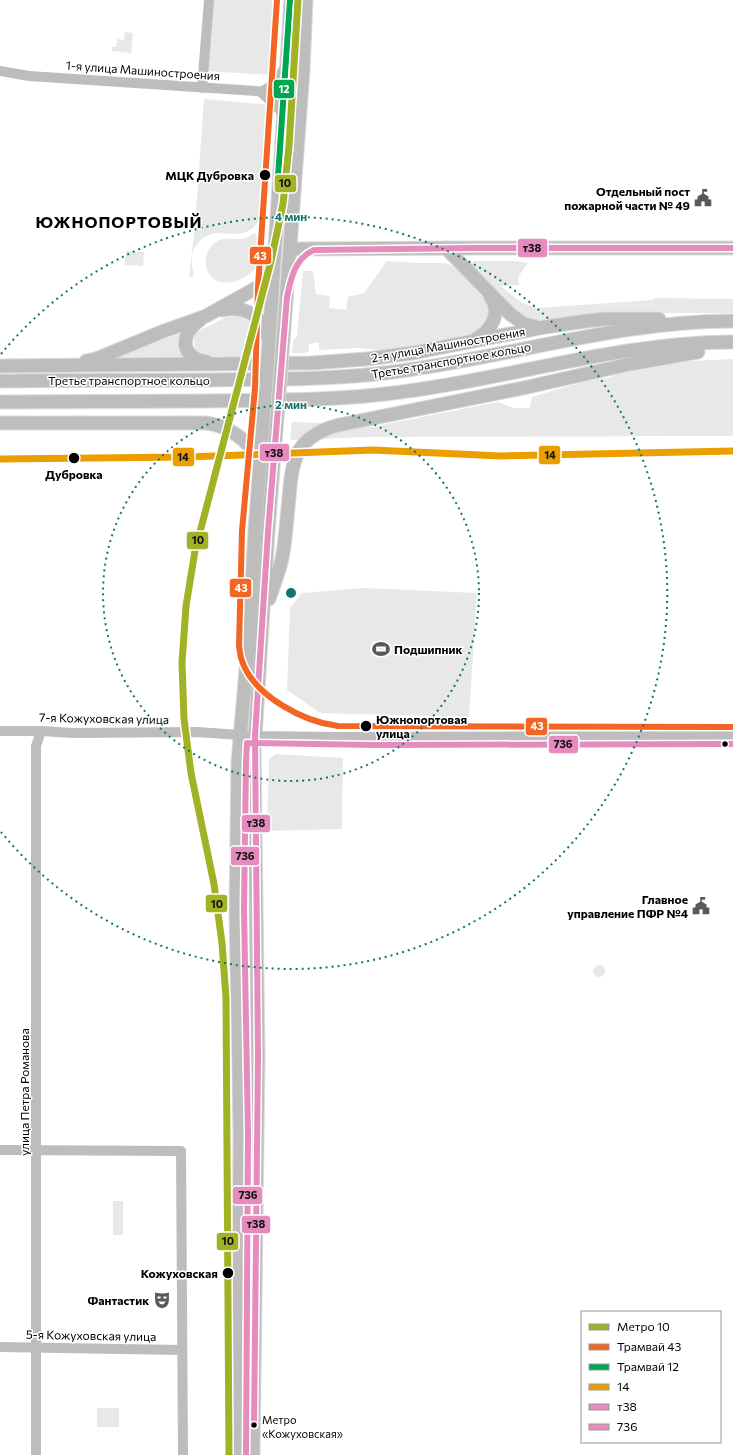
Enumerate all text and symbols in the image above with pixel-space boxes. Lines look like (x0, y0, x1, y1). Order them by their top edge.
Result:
street label: 1-я улица Машиностроения (65, 58, 221, 82)
line badge: 12 (273, 79, 295, 99)
text: 12 (278, 82, 290, 95)
place label: МЦК Дубровка (165, 168, 254, 182)
marker: МЦК Дубровка (258, 168, 272, 182)
line badge: 10 (274, 174, 297, 193)
text: 10 (279, 176, 291, 189)
place label: Отдельный пост пожарной части № 49 (564, 184, 690, 212)
public building icon: Отдельный пост пожарной части № 49 (693, 188, 713, 208)
text: 4 мин (275, 209, 307, 223)
district label: ЮЖНОПОРТОВЫЙ (35, 212, 203, 231)
line badge: т38 (517, 238, 548, 258)
text: т38 (523, 241, 541, 254)
line badge: 43 (249, 246, 272, 265)
text: 43 (253, 249, 267, 262)
street label: 2-я улица Машиностроения (370, 324, 526, 364)
street label: Третье транспортное кольцо (370, 339, 532, 381)
street label: Третье транспортное кольцо (48, 373, 210, 387)
text: 2 мин (275, 397, 307, 411)
line badge: т38 (259, 443, 290, 462)
line badge: 14 (538, 445, 561, 465)
text: т38 (265, 446, 283, 459)
line badge: 14 (172, 447, 195, 467)
text: 14 (544, 448, 556, 461)
text: 14 (177, 450, 189, 463)
marker: Дубровка (67, 451, 81, 465)
place label: Дубровка (45, 467, 103, 481)
line badge: 10 (186, 531, 209, 550)
text: 10 (192, 533, 204, 546)
line badge: 43 (229, 578, 252, 598)
text: 43 (234, 581, 248, 594)
centre of rings (284, 586, 298, 600)
sports icon: Подшипник (371, 639, 391, 659)
place label: Подшипник (394, 642, 462, 656)
street label: 7-я Кожуховская улица (39, 710, 169, 726)
place label: Южнопортовая улица (376, 712, 467, 740)
line badge: 43 (525, 717, 548, 736)
marker: Южнопортовая улица (359, 719, 373, 733)
text: 43 (530, 719, 544, 732)
line badge: 736 (548, 735, 579, 754)
text: 736 (553, 737, 573, 750)
unlabelled marker (720, 739, 730, 749)
line badge: т38 (241, 814, 271, 833)
text: т38 (247, 816, 265, 829)
line badge: 736 (230, 846, 260, 866)
text: 736 (235, 849, 255, 862)
place label: Главное управление ПФР №4 (567, 892, 689, 920)
line badge: 10 (205, 894, 228, 913)
public building icon: Главное управление ПФР №4 (691, 896, 711, 916)
text: 10 (211, 897, 223, 910)
street label: улица Петра Романова (17, 1028, 31, 1156)
line badge: 736 (232, 1186, 263, 1205)
text: 736 (238, 1188, 258, 1201)
line badge: т38 (241, 1215, 271, 1234)
text: т38 (247, 1217, 265, 1230)
line badge: 10 (216, 1232, 239, 1251)
text: 10 (222, 1234, 234, 1247)
place label: Кожуховская (141, 1266, 218, 1280)
marker: Кожуховская (221, 1266, 235, 1280)
theatre icon: Фантастик (152, 1290, 172, 1310)
place label: Фантастик (88, 1293, 149, 1307)
legend (581, 1311, 721, 1443)
text: Метро 10 (617, 1319, 670, 1333)
street label: 5-я Кожуховская улица (26, 1327, 156, 1343)
text: Трамвай 43 (617, 1339, 681, 1353)
text: Трамвай 12 (617, 1359, 679, 1373)
text: 14 (617, 1379, 629, 1393)
text: т38 (617, 1399, 637, 1413)
place label: Метро «Кожуховская» (262, 1413, 343, 1440)
text: 736 (617, 1419, 637, 1433)
marker: Метро «Кожуховская» (249, 1420, 259, 1430)

